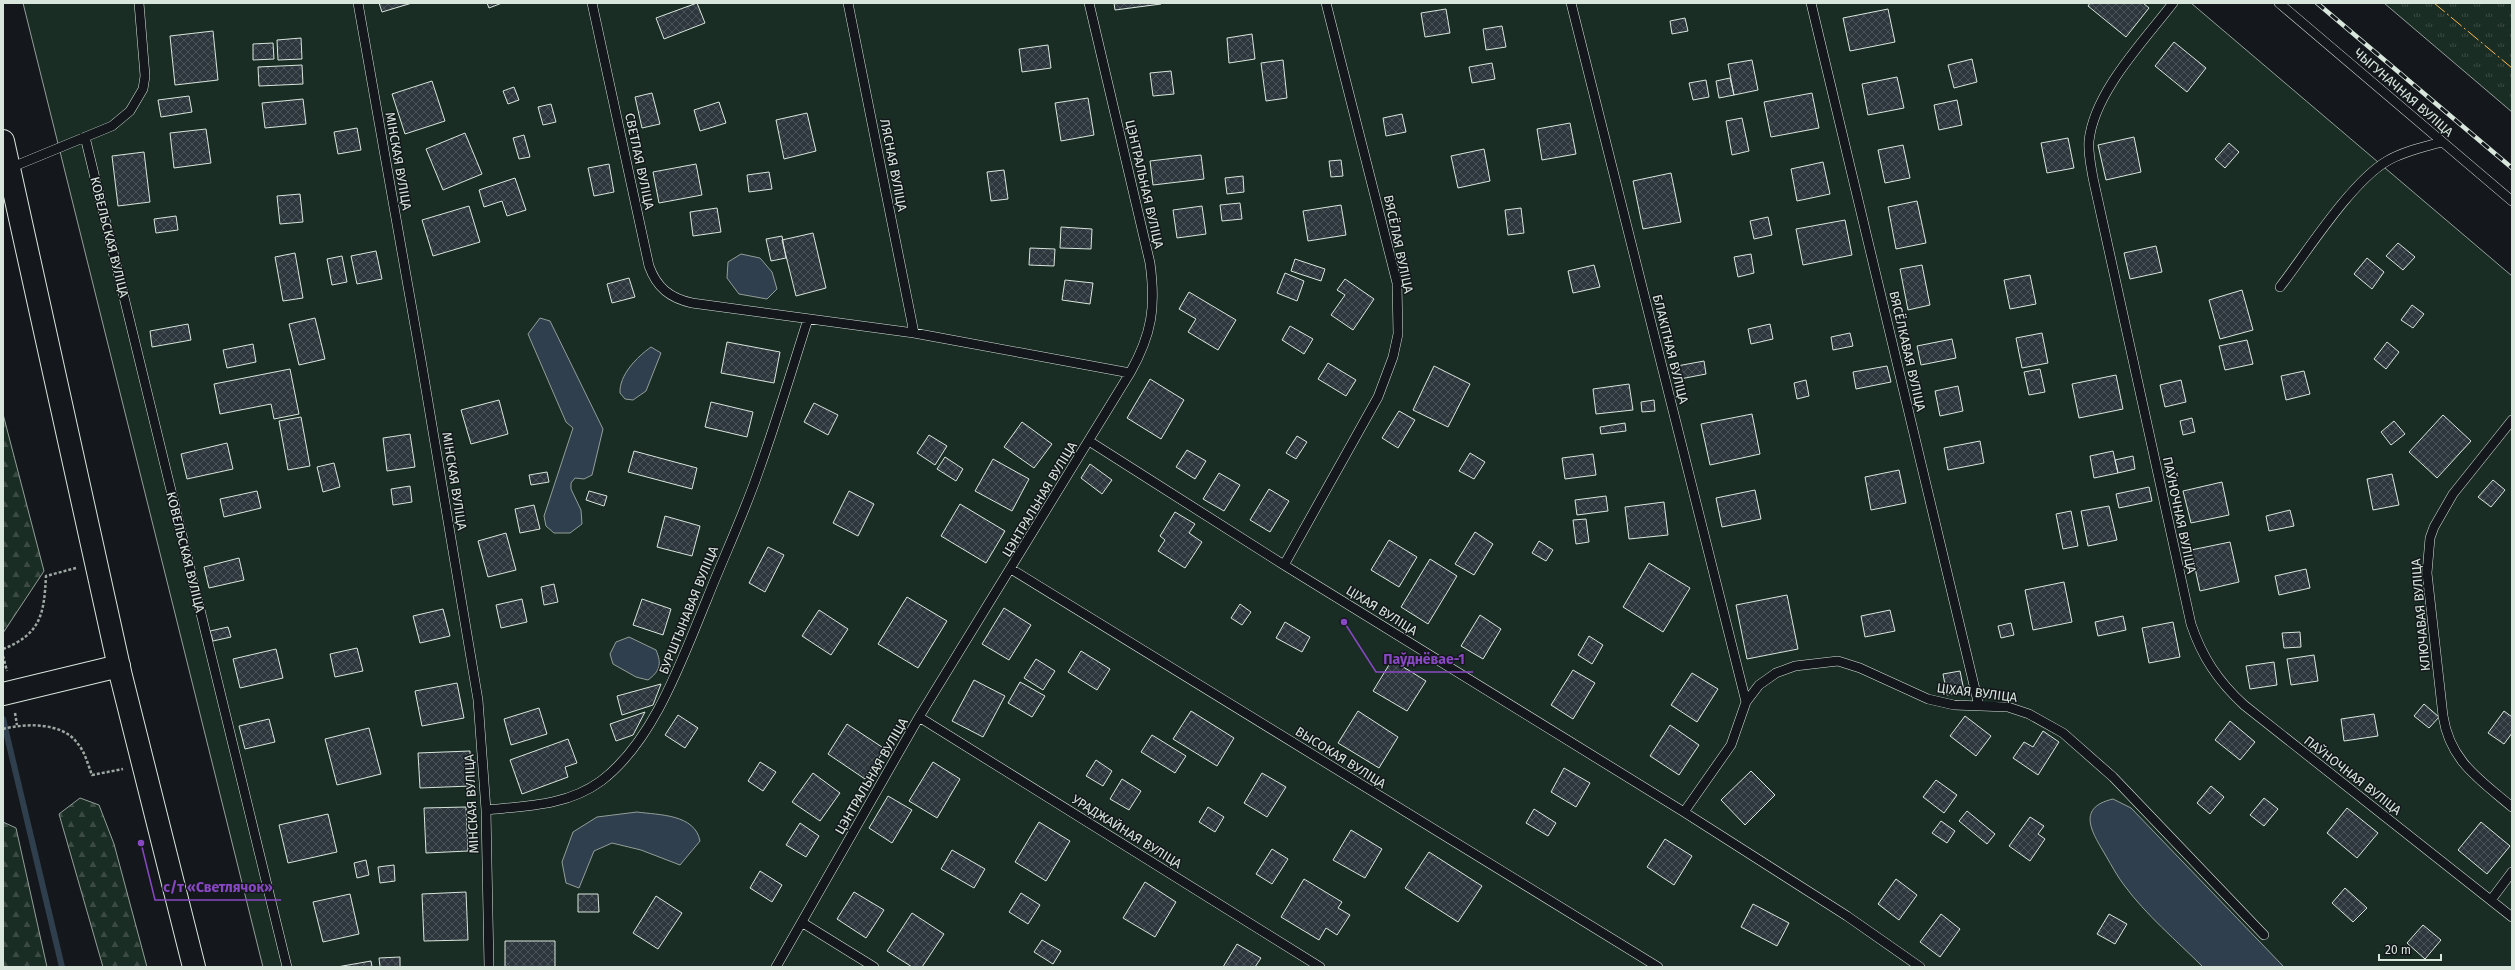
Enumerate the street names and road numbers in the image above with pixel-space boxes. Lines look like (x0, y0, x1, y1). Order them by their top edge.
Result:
street label: ЧЫГУНАЧНАЯ ВУЛІЦА (2351, 45, 2457, 140)
street label: МІНСКАЯ ВУЛІЦА (382, 111, 415, 212)
street label: СВЕТЛАЯ ВУЛІЦА (622, 111, 657, 211)
street label: ЛЯСНАЯ ВУЛІЦА (877, 117, 910, 213)
street label: ЦЭНТРАЛЬНАЯ ВУЛІЦА (1122, 118, 1167, 251)
street label: КОВЕЛЬСКАЯ ВУЛІЦА (87, 175, 132, 300)
street label: ВЯСЁЛАЯ ВУЛІЦА (1381, 194, 1416, 295)
street label: ВЯСЁЛКАВАЯ ВУЛІЦА (1886, 289, 1929, 413)
street label: БЛАКІТНАЯ ВУЛІЦА (1650, 293, 1691, 406)
street label: МІНСКАЯ ВУЛІЦА (439, 431, 470, 532)
street label: ЦЭНТРАЛЬНАЯ ВУЛІЦА (999, 438, 1080, 560)
street label: ПАЎНОЧНАЯ ВУЛІЦА (2160, 455, 2199, 576)
street label: КОВЕЛЬСКАЯ ВУЛІЦА (163, 490, 208, 615)
street label: БУРШТЫНАВАЯ ВУЛІЦА (656, 543, 721, 676)
street label: КЛЮЧАВАЯ ВУЛІЦА (2408, 558, 2433, 672)
street label: ЦІХАЯ ВУЛІЦА (1343, 583, 1421, 639)
street label: ЦІХАЯ ВУЛІЦА (1936, 680, 2019, 705)
street label: ЦЭНТРАЛЬНАЯ ВУЛІЦА (832, 715, 911, 837)
street label: ВЫСОКАЯ ВУЛІЦА (1293, 724, 1389, 792)
street label: ПАЎНОЧНАЯ ВУЛІЦА (2301, 733, 2405, 818)
street label: МІНСКАЯ ВУЛІЦА (461, 753, 482, 854)
street label: УРАДЖАЙНАЯ ВУЛІЦА (1069, 792, 1185, 872)

